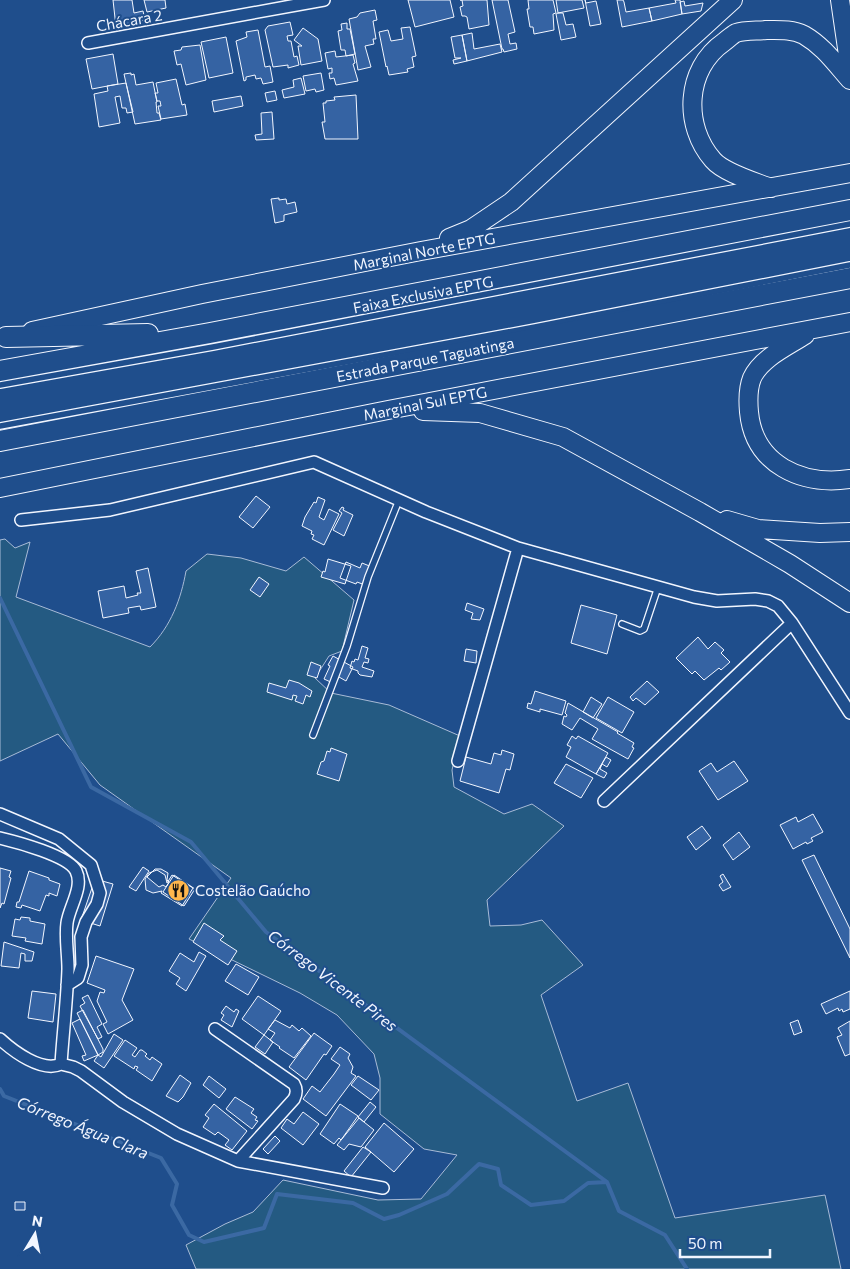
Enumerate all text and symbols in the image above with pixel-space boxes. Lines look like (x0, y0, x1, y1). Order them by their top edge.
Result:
street label: Chácara 2 (95, 5, 163, 35)
street label: Marginal Norte EPTG (351, 228, 497, 274)
street label: Faixa Exclusiva EPTG (351, 272, 495, 316)
street label: Estrada Parque Taguatinga (335, 333, 515, 385)
street label: Marginal Sul EPTG (362, 382, 488, 424)
restaurant icon: Costelão Gaúcho (167, 878, 191, 902)
place label: Costelão Gaúcho (195, 881, 310, 899)
water label: Córrego Vicente Pires (265, 925, 401, 1035)
water label: Córrego Água Clara (14, 1092, 152, 1162)
north arrow (10, 1209, 60, 1259)
text: N (31, 1211, 44, 1230)
scale bar (680, 1226, 770, 1258)
text: 50 m (688, 1234, 722, 1252)

